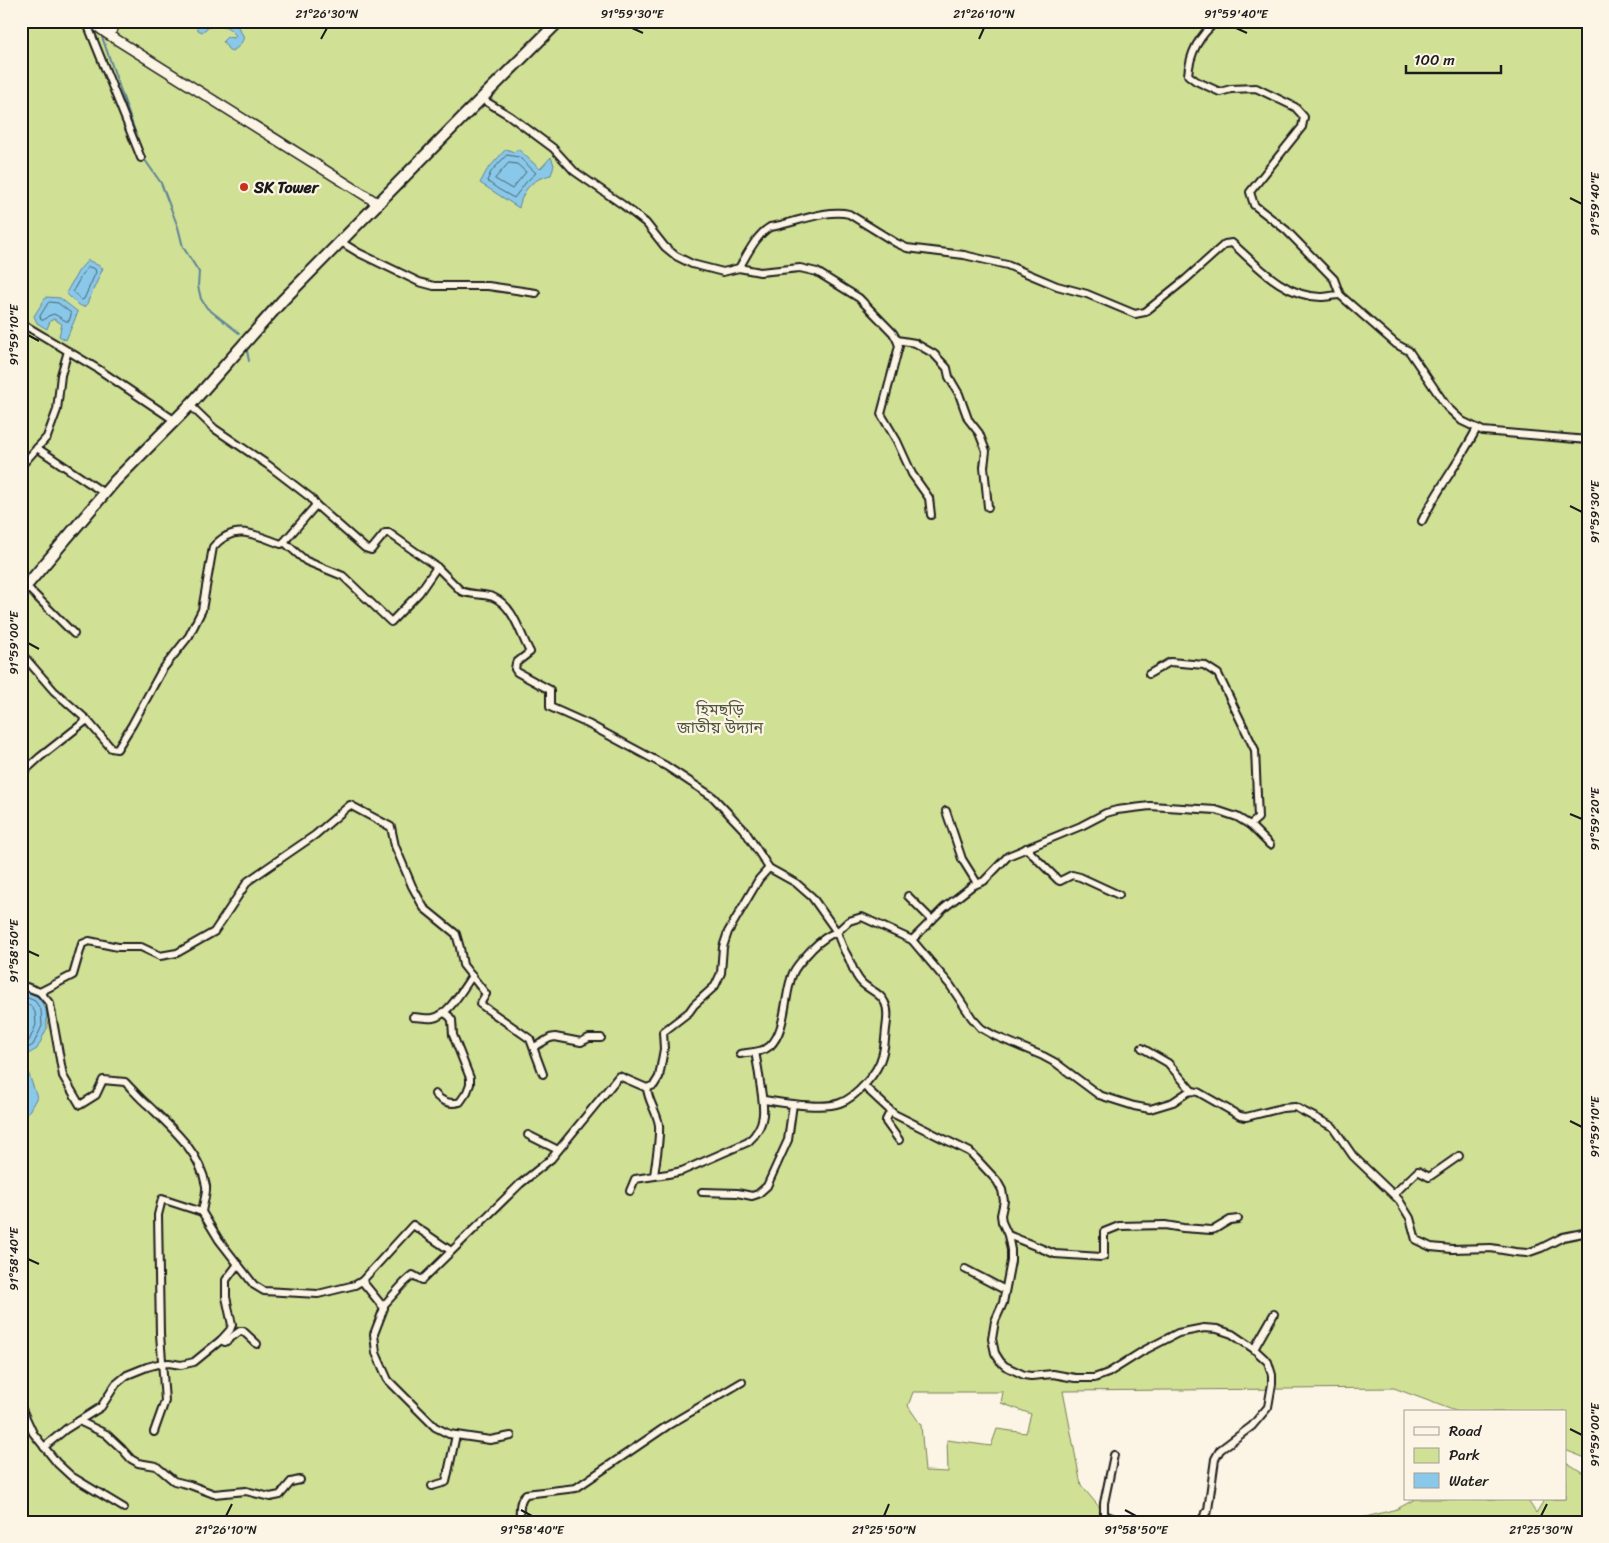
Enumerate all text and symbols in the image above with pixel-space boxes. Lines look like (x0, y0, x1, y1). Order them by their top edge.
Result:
text: 21°26'30"N (296, 3, 359, 25)
text: 91°59'30"E (601, 3, 665, 25)
text: 21°26'10"N (953, 3, 1015, 25)
text: 91°59'40"E (1204, 3, 1269, 25)
scale bar (1406, 42, 1502, 74)
text: 100 m (1414, 47, 1455, 73)
text: 91°59'40"E (1584, 171, 1606, 236)
place label: SK Tower (253, 173, 320, 202)
marker: SK Tower (238, 181, 250, 193)
text: 91°59'10"E (3, 303, 25, 366)
text: 91°59'30"E (1584, 479, 1606, 543)
text: 91°59'00"E (3, 610, 25, 675)
park label: হিমছড়ি জাতীয় উদ্যান (676, 695, 763, 742)
text: 91°59'20"E (1584, 786, 1606, 850)
text: 91°58'50"E (3, 918, 25, 983)
text: 91°59'10"E (1584, 1095, 1606, 1158)
text: 91°58'40"E (3, 1226, 25, 1291)
text: 91°59'00"E (1584, 1402, 1606, 1467)
legend (1404, 1410, 1566, 1500)
text: Road (1449, 1418, 1482, 1444)
text: Park (1449, 1442, 1480, 1468)
text: Water (1449, 1468, 1489, 1494)
text: 21°26'10"N (195, 1519, 257, 1541)
text: 91°58'40"E (500, 1519, 565, 1541)
text: 21°25'50"N (852, 1519, 917, 1541)
text: 91°58'50"E (1104, 1519, 1169, 1541)
text: 21°25'30"N (1509, 1519, 1573, 1541)

